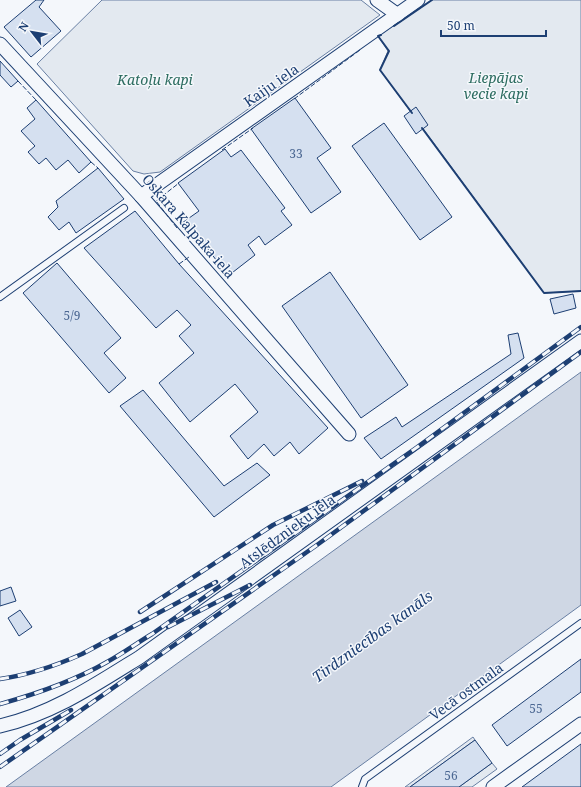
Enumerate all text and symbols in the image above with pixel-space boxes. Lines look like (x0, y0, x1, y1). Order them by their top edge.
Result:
north arrow (12, 12, 52, 52)
scale bar (441, 12, 546, 38)
text: 50 m (447, 17, 475, 34)
text: N (14, 19, 32, 34)
street label: Kaiju iela (240, 59, 302, 111)
park label: Liepājas vecie kapi (464, 68, 529, 103)
park label: Katoļu kapi (116, 70, 194, 89)
house number: 33 (289, 145, 303, 162)
street label: Oskara Kalpaka iela (138, 170, 240, 283)
house number: 5/9 (64, 307, 80, 324)
street label: Atslēdznieku iela (235, 490, 339, 572)
water label: Tirdzniecības kanāls (308, 586, 436, 686)
street label: Vecā ostmala (425, 658, 507, 724)
house number: 55 (529, 700, 543, 717)
house number: 56 (444, 767, 458, 784)

